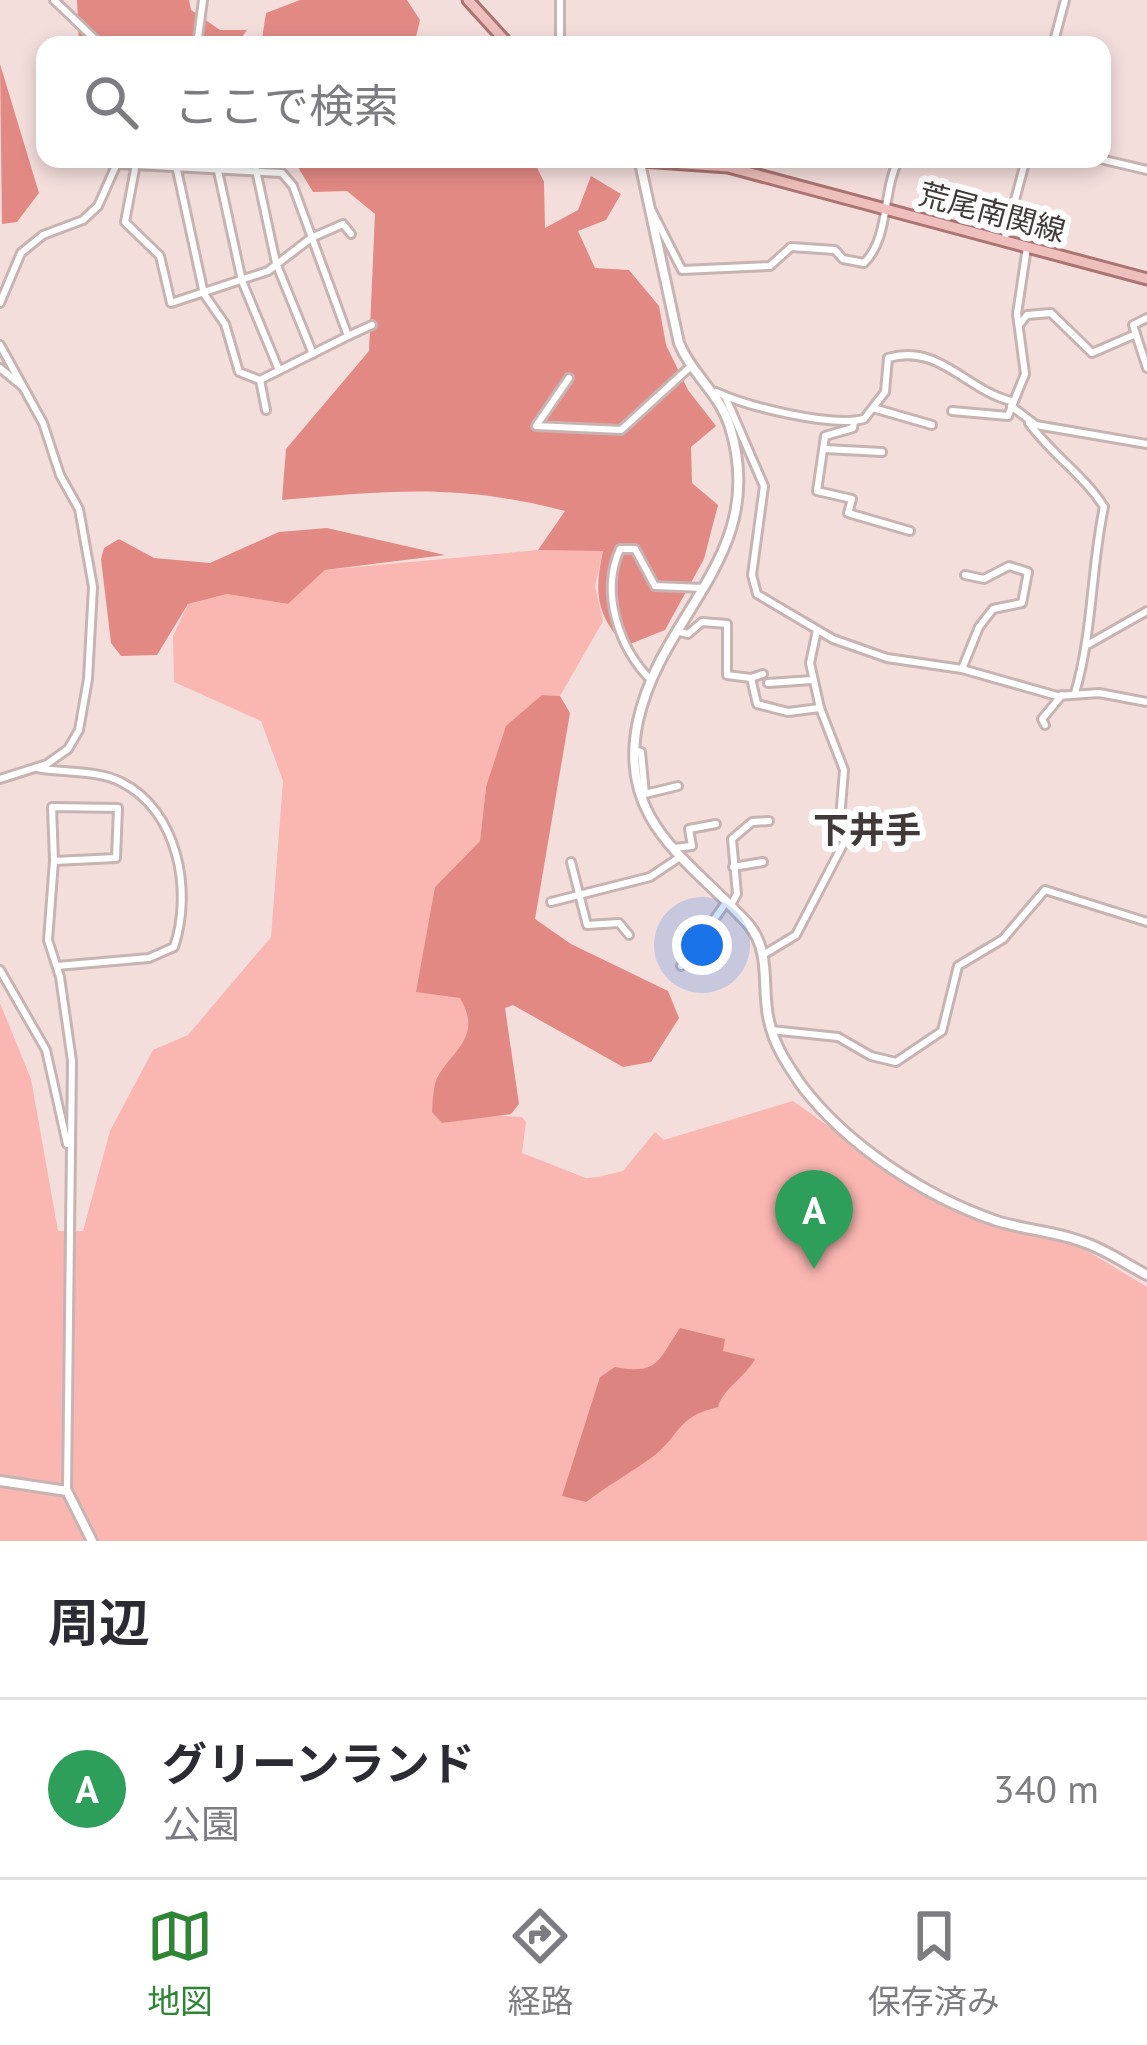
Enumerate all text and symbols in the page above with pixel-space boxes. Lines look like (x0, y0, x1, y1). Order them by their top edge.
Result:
search box (36, 36, 1111, 168)
icon: search (78, 69, 144, 135)
text: ここで検索 (174, 76, 399, 134)
street label: 荒尾南関線 (915, 173, 1070, 250)
district label: 下井手 (813, 806, 921, 853)
your location (672, 915, 732, 975)
pin: A (775, 1170, 853, 1269)
text: 周辺 (48, 1589, 150, 1655)
text: グリーンランド (162, 1734, 475, 1792)
text: A (75, 1763, 99, 1814)
text: 340 m (993, 1763, 1099, 1814)
text: 公園 (162, 1798, 240, 1849)
tab: 地図 (147, 1903, 213, 2023)
tab: 経路 (507, 1903, 573, 2023)
tab: 保存済み (868, 1903, 1000, 2023)

